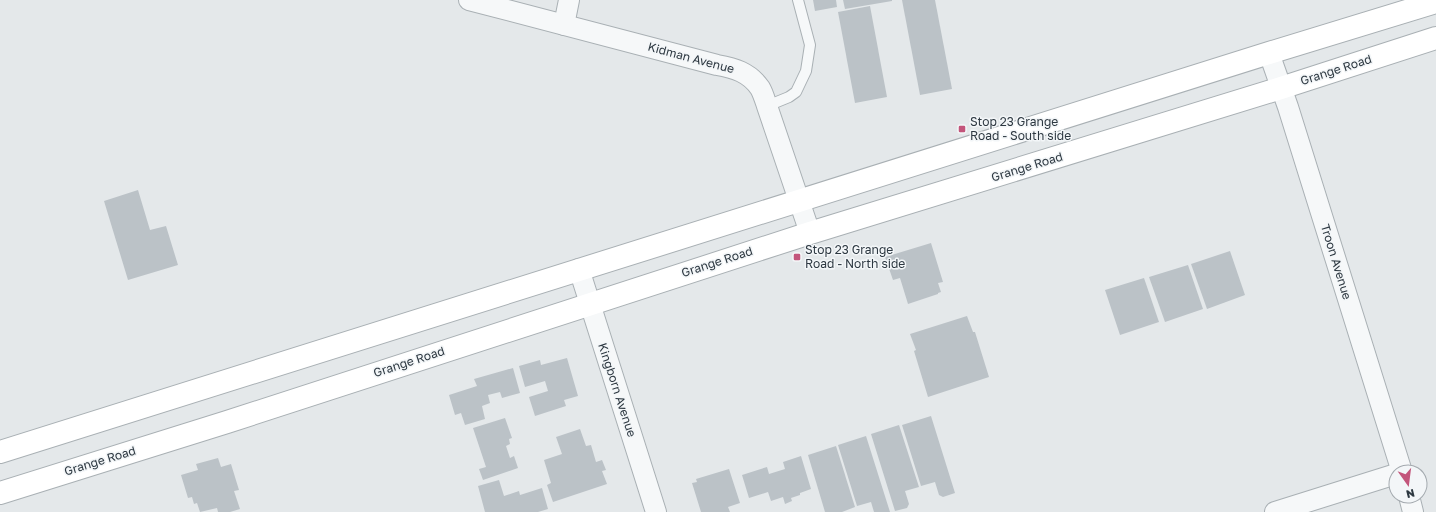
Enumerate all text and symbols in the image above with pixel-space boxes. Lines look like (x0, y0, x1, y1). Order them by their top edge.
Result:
street label: Kidman Avenue (646, 39, 736, 76)
street label: Grange Road (1298, 51, 1373, 88)
place label: Stop 23 Grange Road - South side (970, 114, 1071, 143)
marker: Stop 23 Grange Road - South side (957, 124, 967, 134)
street label: Grange Road (989, 149, 1064, 185)
street label: Troon Avenue (1318, 222, 1355, 301)
place label: Stop 23 Grange Road - North side (805, 242, 905, 271)
street label: Grange Road (679, 243, 754, 280)
marker: Stop 23 Grange Road - North side (792, 252, 802, 262)
street label: Kingborn Avenue (595, 341, 640, 439)
street label: Grange Road (371, 343, 446, 380)
street label: Grange Road (62, 443, 137, 479)
north arrow (1388, 464, 1428, 504)
text: N (1405, 487, 1416, 502)

